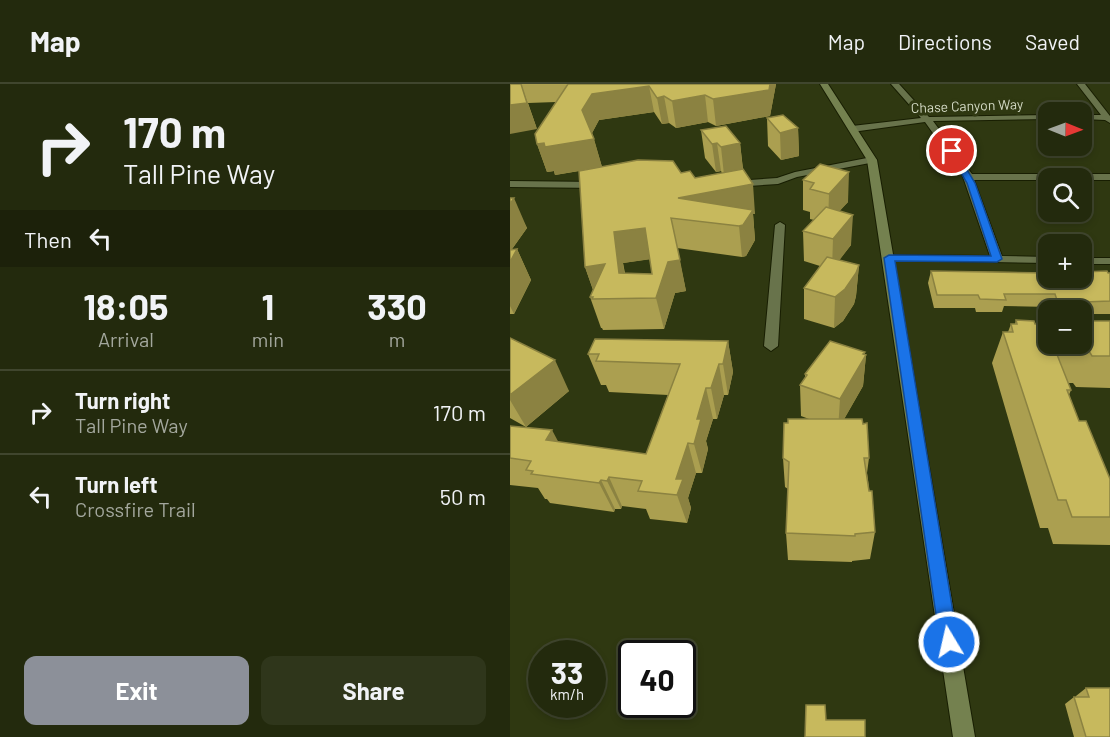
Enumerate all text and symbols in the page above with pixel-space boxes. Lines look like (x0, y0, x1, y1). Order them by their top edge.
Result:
text: Map (30, 24, 81, 58)
text: Map (828, 29, 865, 54)
text: Directions (898, 29, 992, 54)
text: Saved (1025, 29, 1080, 54)
street label: Chase Canyon Way (910, 95, 1024, 116)
north arrow (1038, 102, 1092, 156)
map controls (1038, 102, 1092, 354)
text: 170 m (123, 106, 226, 156)
icon: right (24, 108, 102, 186)
pin (926, 125, 977, 176)
icon: arrive (935, 134, 968, 167)
text: Tall Pine Way (123, 157, 275, 189)
button: search (1038, 168, 1092, 222)
icon: left (84, 222, 117, 255)
text: Then (24, 226, 72, 252)
button: + (1038, 234, 1092, 288)
text: 18:05 (83, 284, 168, 327)
text: 1 (262, 284, 274, 327)
text: 330 (367, 284, 427, 327)
button: − (1038, 300, 1092, 354)
text: Arrival (98, 327, 154, 351)
text: min (252, 327, 284, 351)
text: m (389, 327, 405, 351)
text: Turn right (75, 387, 170, 413)
icon: right (24, 396, 57, 429)
text: 170 m (433, 399, 486, 425)
text: Tall Pine Way (75, 413, 188, 437)
text: Turn left (75, 471, 158, 497)
icon: left (24, 480, 57, 513)
text: 50 m (440, 483, 486, 509)
text: Crossfire Trail (75, 497, 196, 521)
position arrow (917, 610, 981, 674)
speed limit sign: 40 (618, 640, 696, 718)
text: 33 (551, 654, 583, 690)
button: Exit (24, 656, 249, 725)
button: Share (261, 656, 486, 725)
text: km/h (550, 685, 584, 703)

